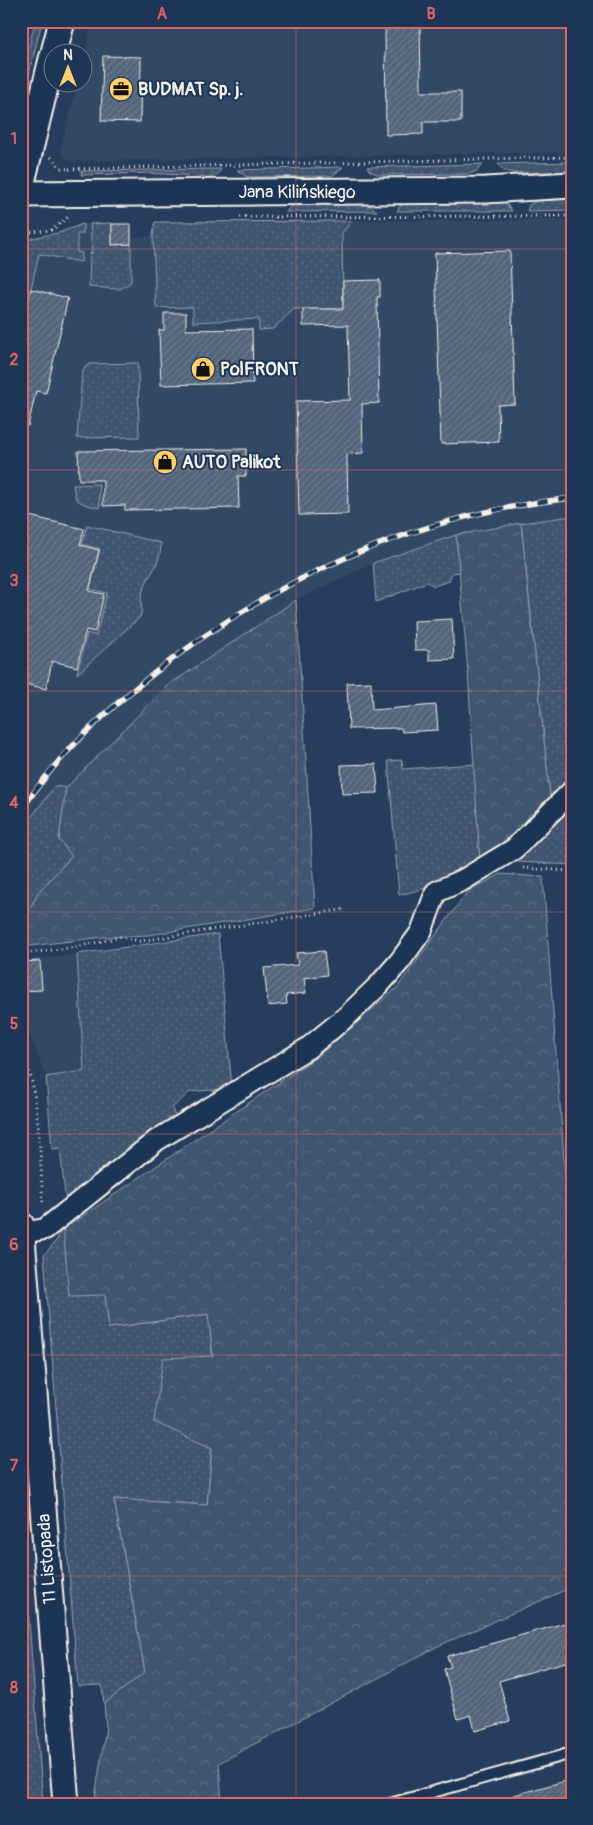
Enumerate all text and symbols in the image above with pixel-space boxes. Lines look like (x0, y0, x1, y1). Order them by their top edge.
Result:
text: A (157, 4, 168, 24)
text: B (426, 4, 436, 24)
north arrow (42, 42, 92, 92)
text: N (63, 47, 73, 64)
office icon: BUDMAT Sp. j. (108, 76, 134, 102)
place label: BUDMAT Sp. j. (138, 78, 243, 101)
text: 1 (11, 129, 17, 149)
street label: Jana Kilińskiego (238, 181, 356, 204)
text: 2 (10, 350, 19, 370)
shop icon: PolFRONT (190, 356, 216, 382)
place label: PolFRONT (220, 358, 299, 381)
shop icon: AUTO Palikot (152, 449, 178, 475)
place label: AUTO Palikot (182, 451, 281, 474)
text: 3 (10, 571, 19, 591)
text: 4 (9, 793, 19, 813)
text: 5 (10, 1014, 19, 1034)
text: 6 (9, 1235, 19, 1255)
text: 7 (10, 1456, 19, 1476)
street label: 11 Listopada (32, 1513, 62, 1605)
text: 8 (10, 1678, 18, 1698)

